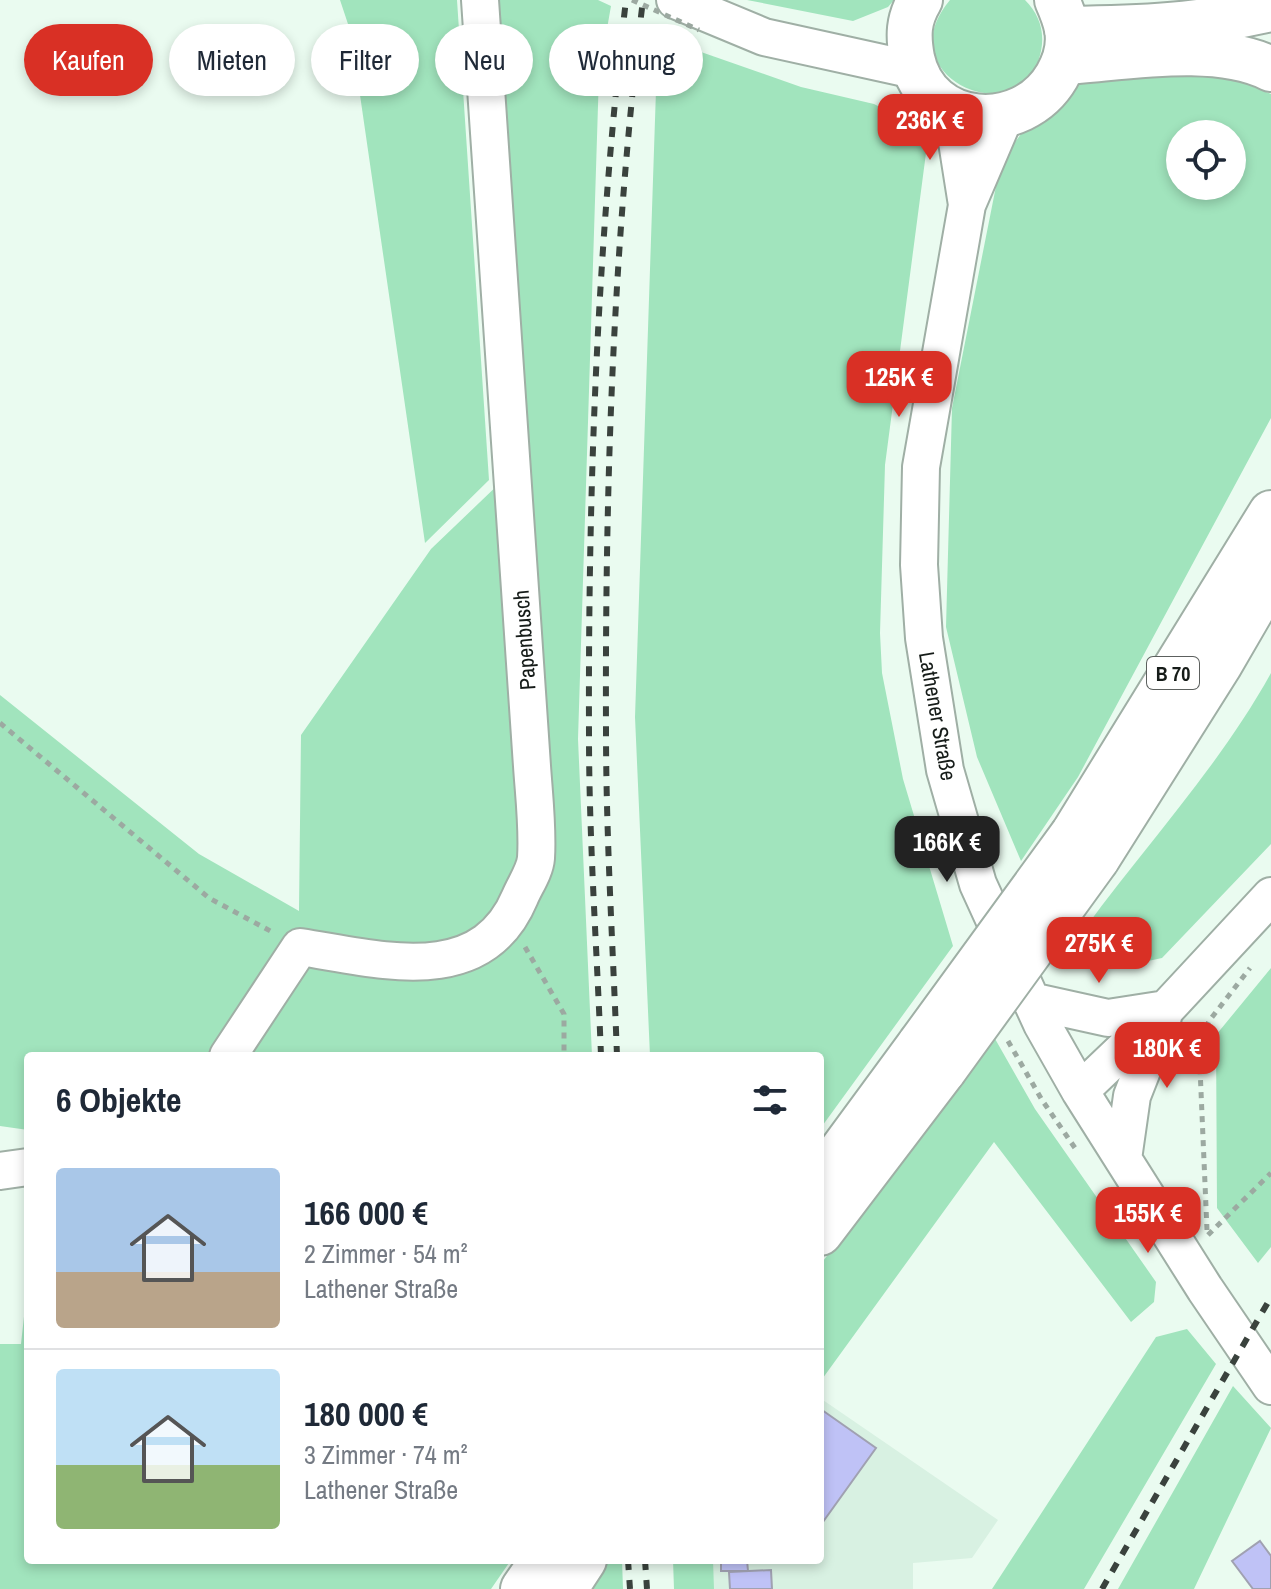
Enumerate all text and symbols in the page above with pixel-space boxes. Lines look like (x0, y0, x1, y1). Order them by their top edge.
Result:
chip: Kaufen (24, 24, 153, 96)
chip: Mieten (169, 24, 295, 96)
chip: Filter (311, 24, 419, 96)
chip: Neu (435, 24, 533, 96)
chip: Wohnung (549, 24, 703, 96)
pin: 236K € (865, 94, 995, 162)
text: 236K € (896, 102, 964, 137)
map controls (1166, 120, 1246, 200)
button: locate (1166, 120, 1246, 200)
pin: 125K € (834, 351, 964, 419)
text: 125K € (865, 359, 933, 394)
street label: Papenbusch (506, 589, 542, 691)
street label: Lathener Straße (912, 649, 964, 783)
road number: B 70 (1147, 657, 1199, 689)
pin: 166K € (882, 816, 1012, 884)
text: 166K € (913, 824, 981, 859)
pin: 275K € (1034, 917, 1164, 985)
text: 275K € (1065, 925, 1133, 960)
pin: 180K € (1102, 1022, 1232, 1090)
text: 180K € (1133, 1030, 1201, 1065)
text: 6 Objekte (56, 1077, 182, 1123)
icon: filters (748, 1078, 792, 1122)
pin: 155K € (1083, 1187, 1213, 1255)
text: 166 000 € (304, 1190, 428, 1236)
text: 155K € (1114, 1195, 1182, 1230)
icon: home (120, 1200, 216, 1296)
text: 2 Zimmer · 54 m² (304, 1236, 468, 1271)
text: Lathener Straße (304, 1271, 458, 1306)
text: 180 000 € (304, 1391, 428, 1437)
icon: home (120, 1401, 216, 1497)
text: 3 Zimmer · 74 m² (304, 1437, 468, 1472)
text: Lathener Straße (304, 1472, 458, 1507)

